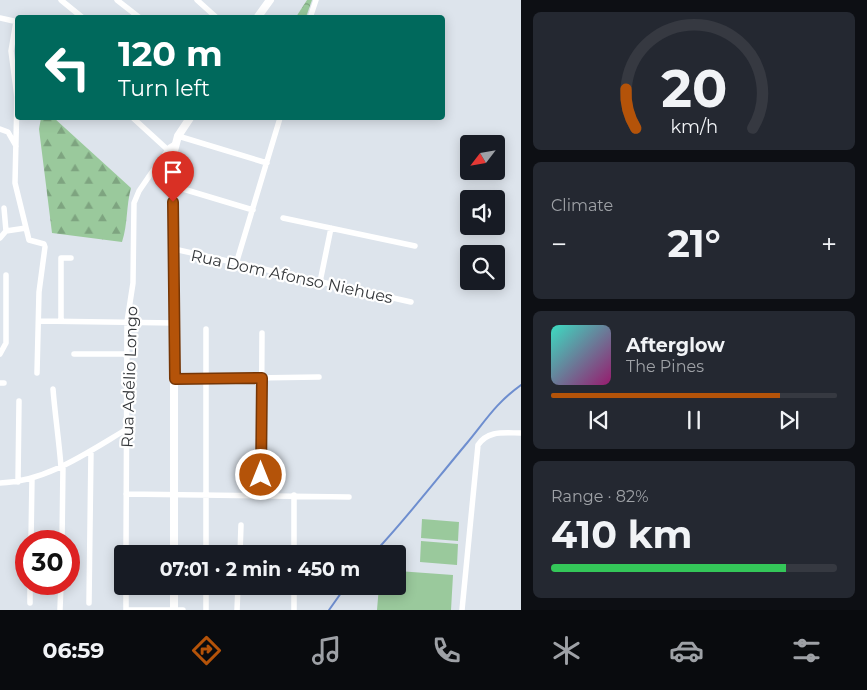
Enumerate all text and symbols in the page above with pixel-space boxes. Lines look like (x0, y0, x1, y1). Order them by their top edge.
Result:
text: 120 m (118, 32, 223, 75)
icon: left (35, 35, 100, 100)
text: 20 (661, 57, 727, 120)
text: Turn left (118, 75, 210, 102)
text: km/h (670, 116, 718, 137)
north arrow (460, 135, 505, 180)
map controls (460, 135, 505, 290)
pin (152, 151, 194, 202)
icon: arrive (159, 158, 187, 186)
button: sound (460, 190, 505, 235)
text: Climate (551, 196, 613, 215)
text: 21° (667, 220, 721, 267)
text: − (551, 227, 567, 261)
text: + (821, 227, 837, 261)
button: search (460, 245, 505, 290)
street label: Rua Dom Afonso Niehues (189, 246, 395, 307)
street label: Rua Adélio Longo (118, 306, 141, 448)
text: Afterglow (626, 334, 725, 357)
text: The Pines (626, 357, 704, 376)
icon: previous (585, 406, 613, 434)
icon: pause (680, 406, 708, 434)
icon: next (775, 406, 803, 434)
position arrow (234, 448, 286, 500)
text: Range · 82% (551, 487, 649, 506)
text: 410 km (551, 511, 692, 558)
speed limit sign: 30 (15, 530, 80, 595)
text: 07:01 · 2 min · 450 m (160, 558, 360, 581)
icon: directions (189, 633, 224, 668)
icon: music (309, 633, 344, 668)
icon: phone (429, 633, 464, 668)
icon: climate (549, 633, 584, 668)
icon: car (669, 633, 704, 668)
icon: filters (789, 633, 824, 668)
text: 06:59 (43, 637, 104, 664)

